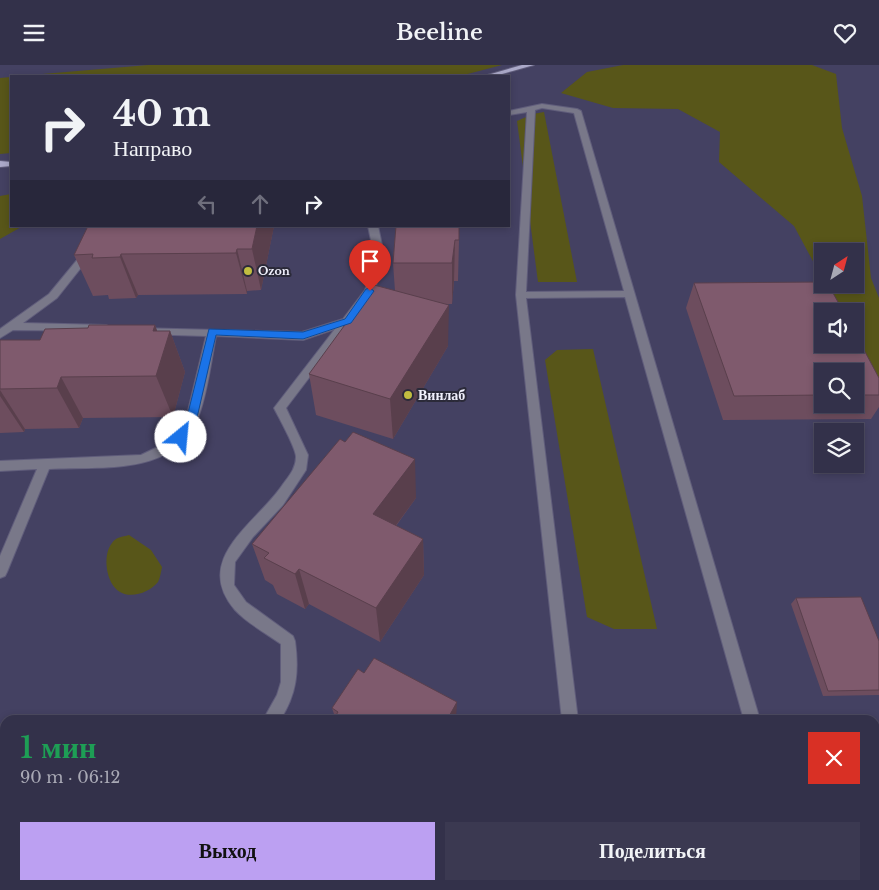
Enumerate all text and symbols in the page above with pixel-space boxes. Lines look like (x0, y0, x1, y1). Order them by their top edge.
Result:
icon: menu (20, 19, 48, 47)
text: Beeline (396, 19, 483, 46)
icon: heart (831, 19, 859, 47)
text: 40 m (113, 92, 211, 135)
icon: right (30, 95, 95, 160)
text: Направо (113, 135, 192, 162)
icon: left (193, 190, 221, 218)
icon: ahead (246, 190, 274, 218)
icon: right (299, 190, 327, 218)
pin (349, 240, 391, 291)
north arrow (814, 243, 864, 293)
map controls (814, 243, 864, 473)
icon: arrive (356, 247, 384, 275)
place label: Ozon (258, 264, 290, 278)
marker: Ozon (242, 265, 254, 277)
button: sound (814, 303, 864, 353)
button: search (814, 363, 864, 413)
place label: Винлаб (418, 386, 465, 404)
marker: Винлаб (402, 389, 414, 401)
position arrow (154, 410, 206, 462)
button: layers (814, 423, 864, 473)
text: 1 мин (20, 729, 96, 766)
button: close (808, 732, 860, 784)
text: 90 m · 06:12 (20, 767, 120, 787)
button: Выход (20, 822, 435, 880)
button: Поделиться (445, 822, 860, 880)

